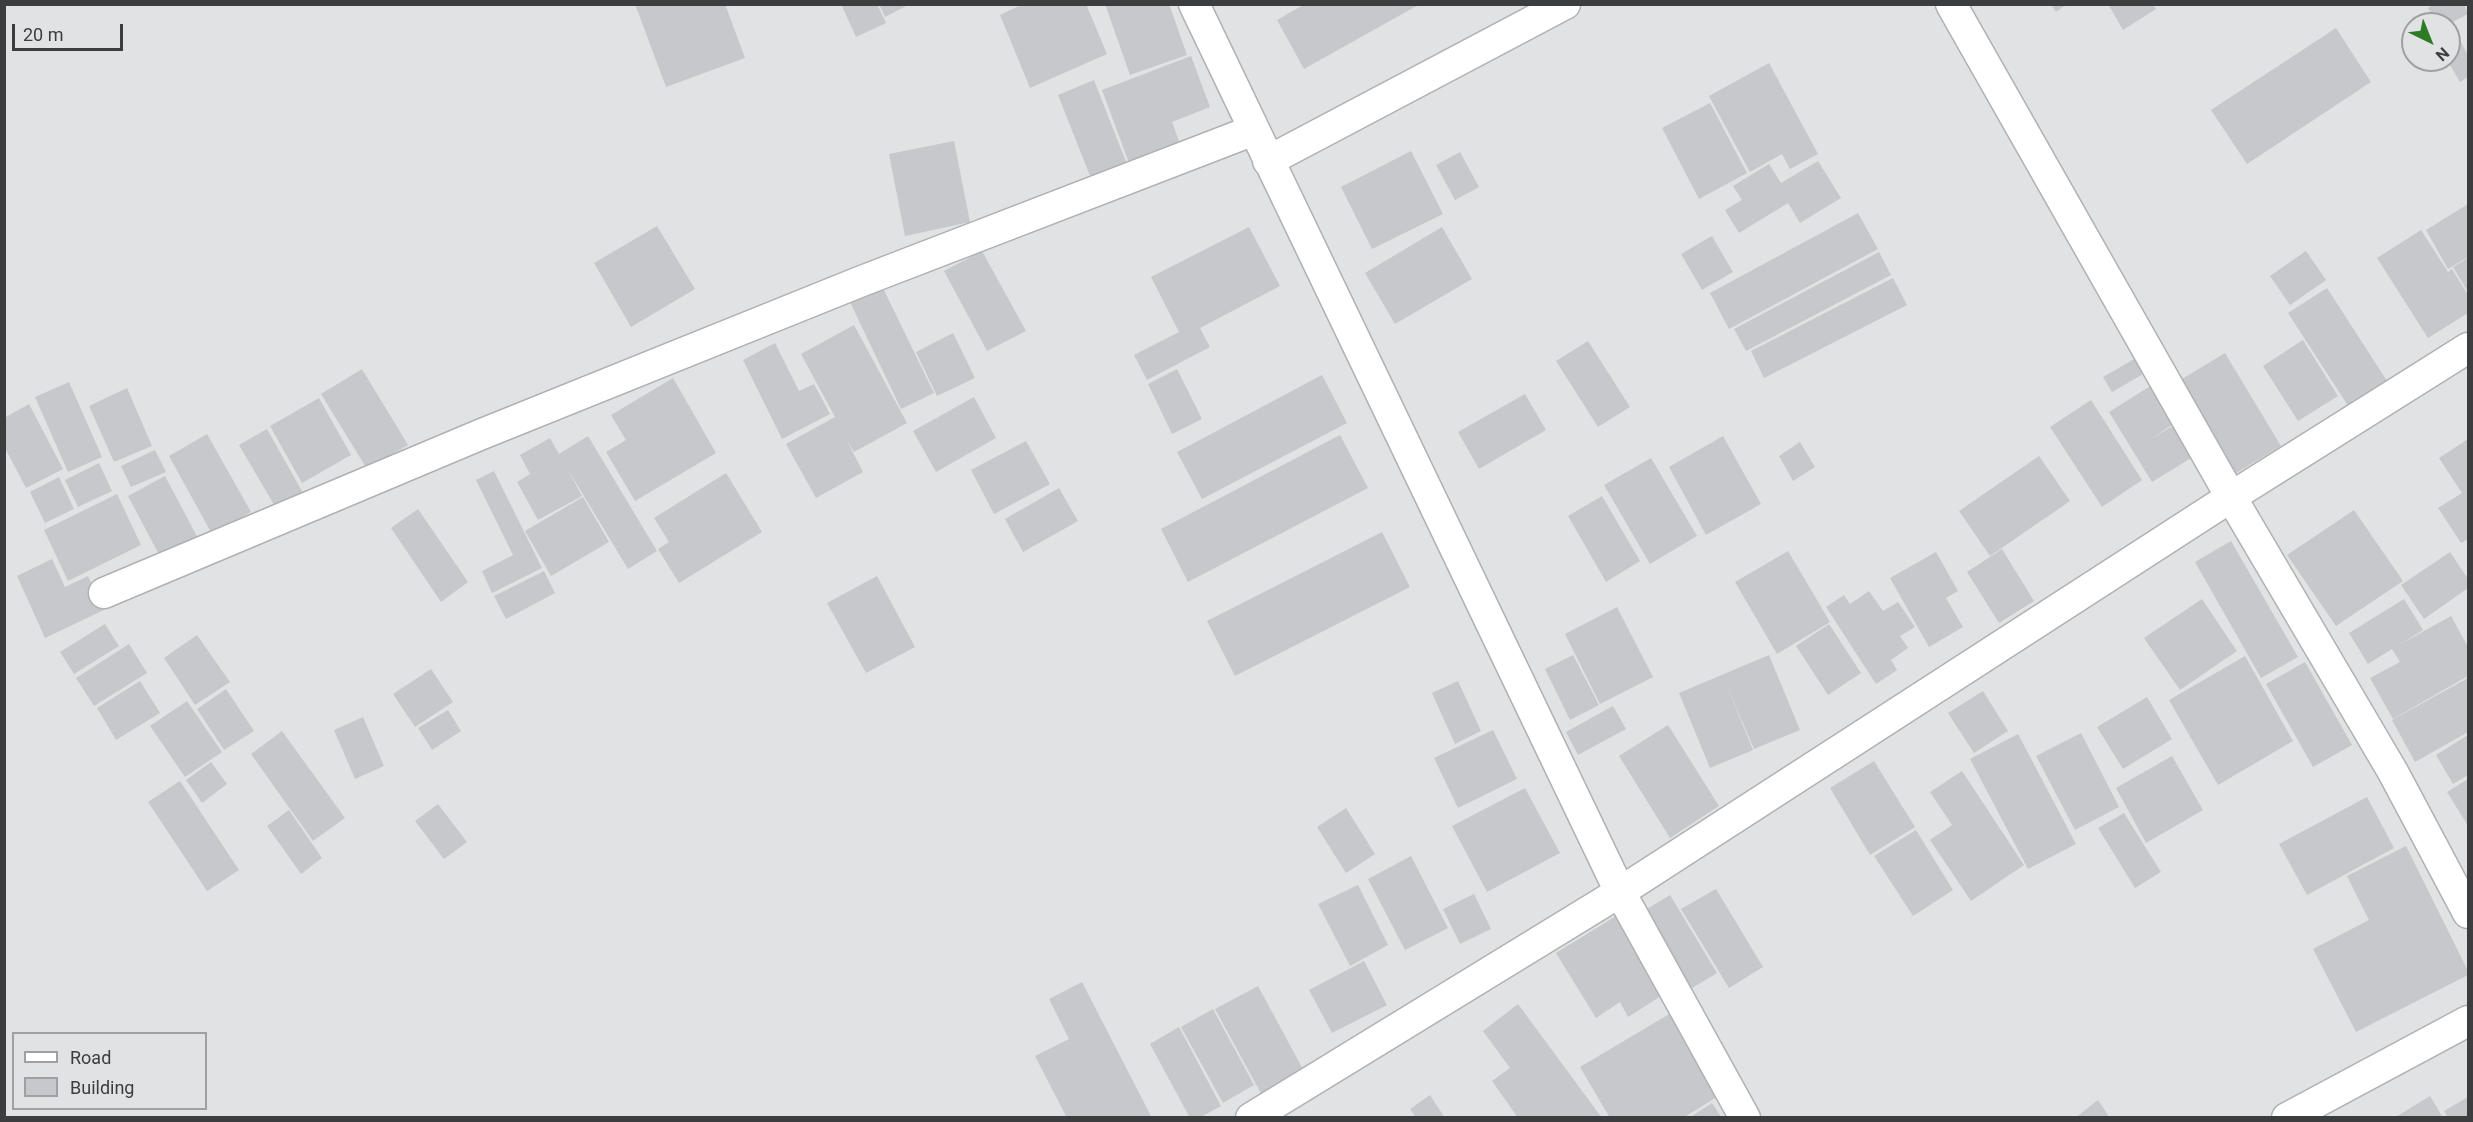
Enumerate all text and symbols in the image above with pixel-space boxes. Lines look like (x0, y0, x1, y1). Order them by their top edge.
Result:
scale bar (15, 12, 126, 50)
north arrow (2401, 12, 2461, 72)
text: 20 m (23, 24, 63, 45)
text: N (2432, 43, 2453, 65)
legend (12, 1032, 207, 1110)
text: Road (70, 1047, 111, 1068)
text: Building (70, 1077, 134, 1098)

